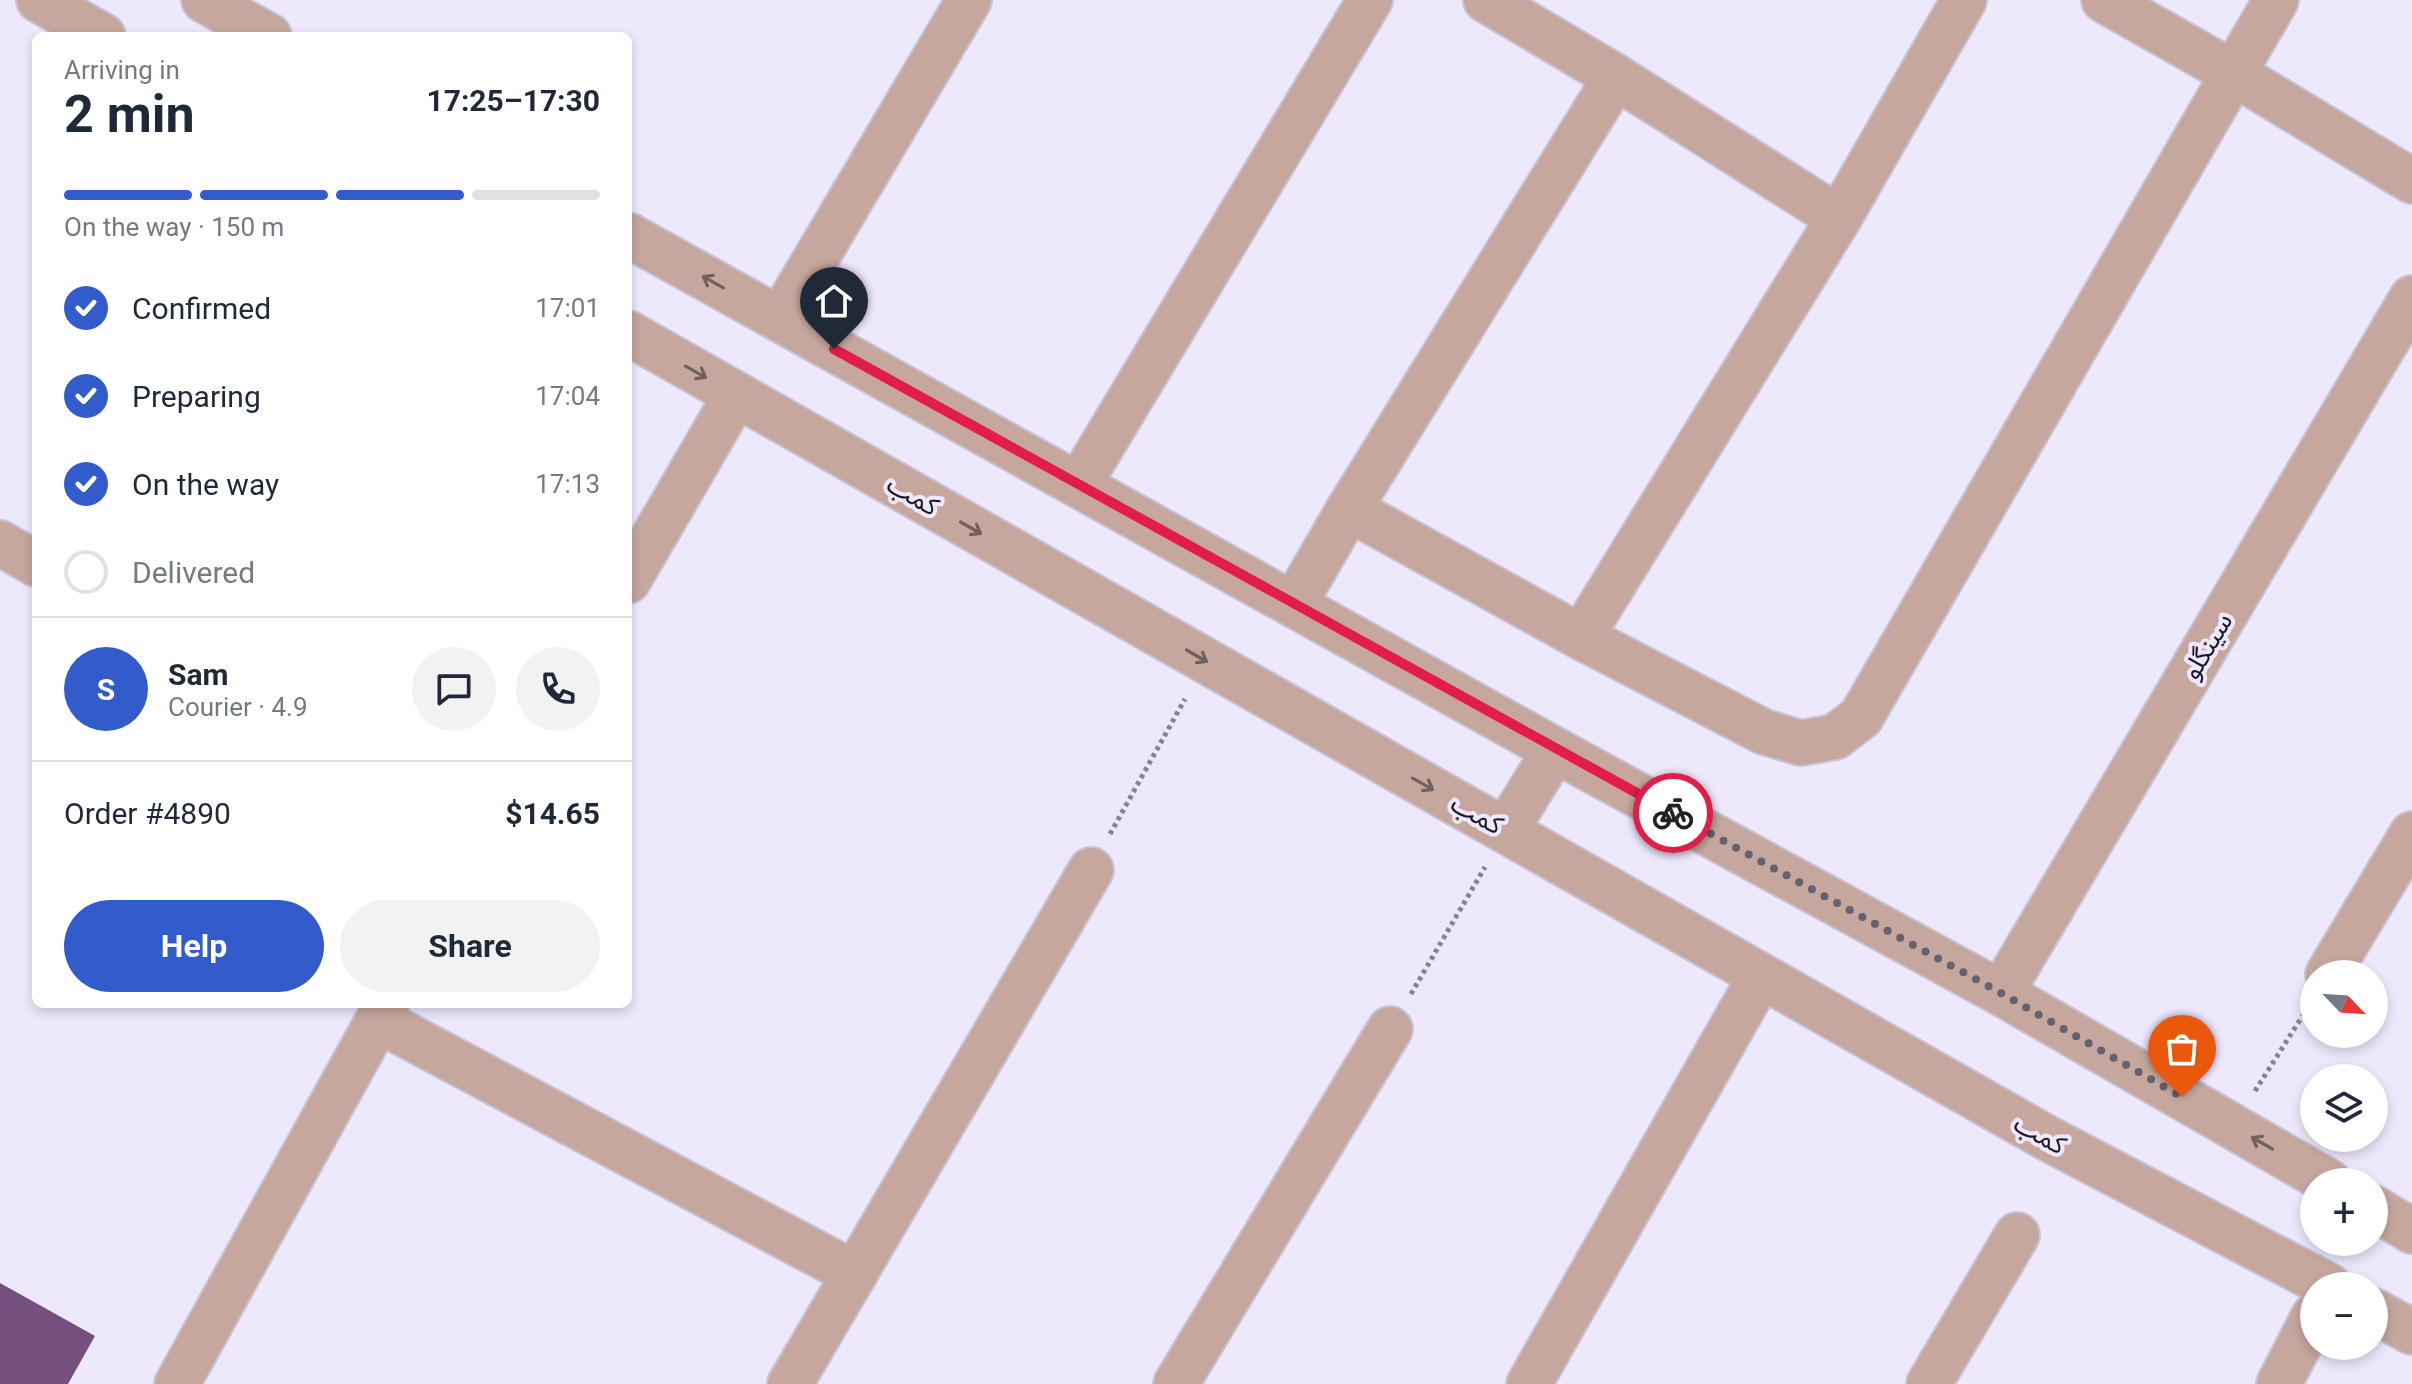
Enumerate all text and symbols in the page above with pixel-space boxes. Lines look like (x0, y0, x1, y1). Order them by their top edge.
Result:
text: Arriving in (64, 55, 180, 85)
text: 17:25–17:30 (426, 83, 600, 118)
text: 2 min (64, 84, 195, 145)
text: On the way · 150 m (64, 212, 284, 242)
pin (800, 267, 868, 349)
one-way arrow (701, 274, 725, 289)
icon: home (812, 279, 856, 323)
icon: check (64, 286, 108, 330)
text: Confirmed (132, 291, 271, 326)
text: 17:01 (535, 293, 600, 323)
one-way arrow (684, 364, 707, 380)
icon: check (64, 374, 108, 418)
text: Preparing (132, 379, 261, 414)
text: 17:04 (535, 381, 600, 411)
icon: check (64, 462, 108, 506)
text: On the way (132, 467, 279, 502)
street label: کمب (882, 468, 944, 522)
text: 17:13 (535, 469, 600, 499)
one-way arrow (959, 520, 982, 536)
text: Delivered (132, 555, 255, 590)
street label: سینگلو (2176, 607, 2238, 685)
button: chat (412, 647, 496, 731)
button: phone (516, 647, 600, 731)
one-way arrow (1185, 648, 1208, 664)
text: Sam (168, 657, 229, 692)
text: S (97, 672, 115, 707)
text: Courier · 4.9 (168, 692, 308, 722)
courier (1633, 773, 1713, 853)
one-way arrow (1411, 777, 1435, 792)
street label: کمب (1446, 788, 1508, 840)
icon: bike (1651, 791, 1695, 835)
text: Order #4890 (64, 796, 231, 831)
text: $14.65 (505, 796, 600, 831)
button: Help (64, 900, 324, 992)
button: Share (340, 900, 600, 992)
north arrow (2300, 960, 2388, 1048)
map controls (2300, 960, 2388, 1360)
pin (2148, 1015, 2216, 1097)
icon: bag (2160, 1027, 2204, 1071)
button: layers (2300, 1064, 2388, 1152)
street label: کمب (2009, 1108, 2071, 1160)
one-way arrow (2250, 1135, 2274, 1150)
button: + (2300, 1168, 2388, 1256)
button: − (2300, 1272, 2388, 1360)

